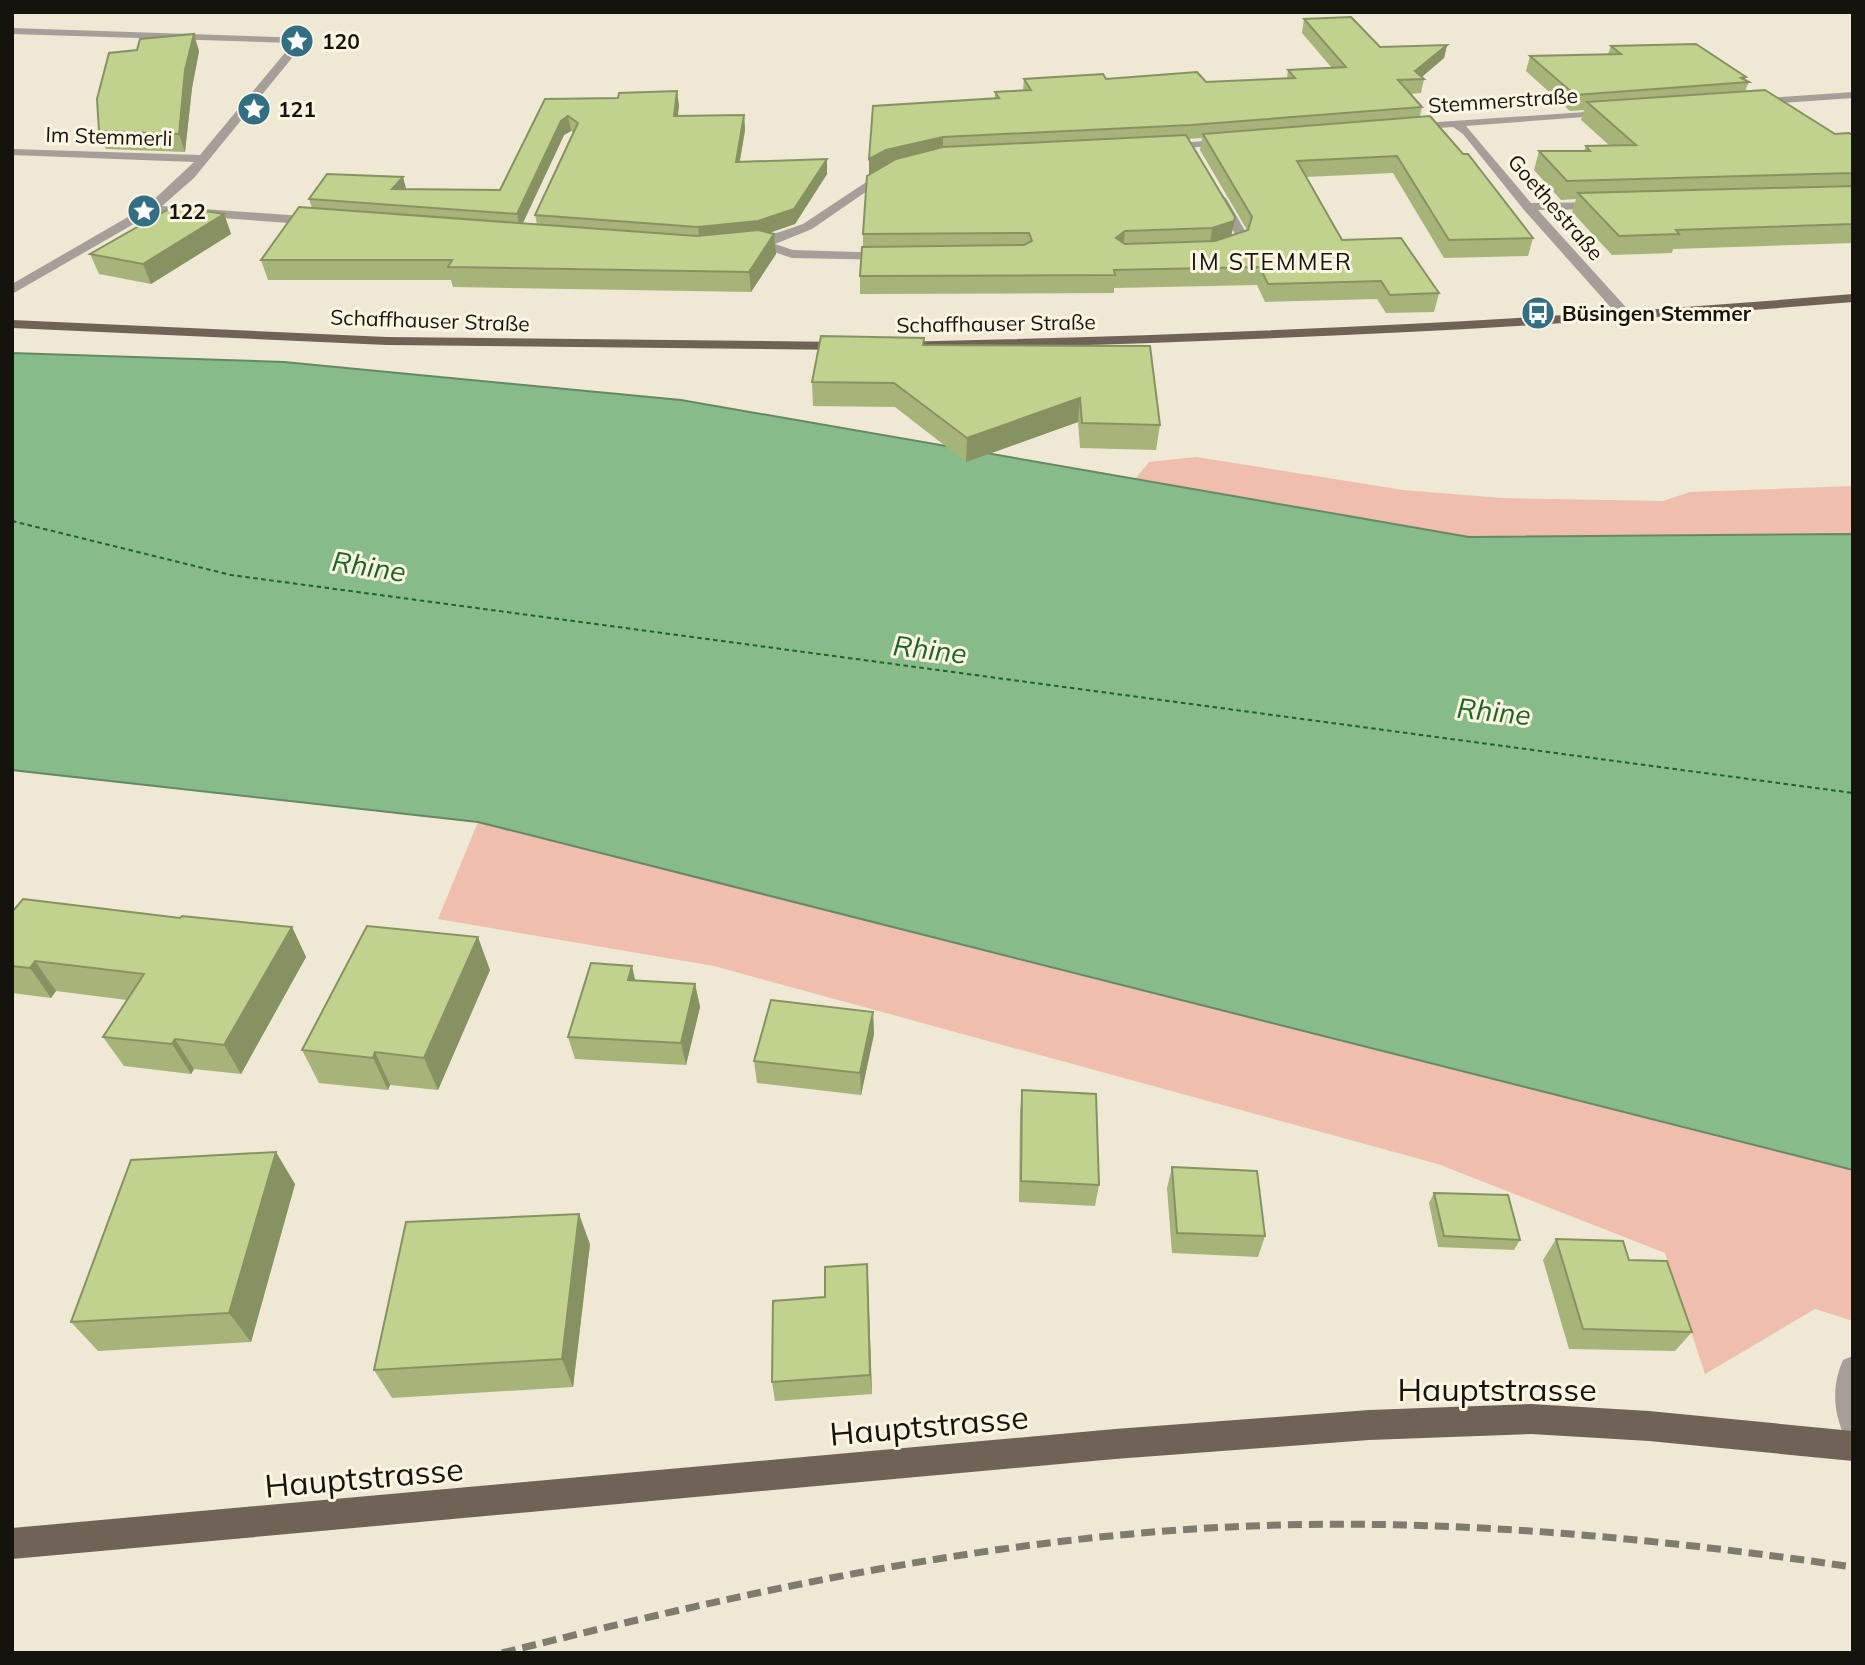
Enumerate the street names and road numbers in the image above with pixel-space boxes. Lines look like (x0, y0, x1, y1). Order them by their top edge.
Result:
street label: Stemmerstraße (1427, 82, 1579, 118)
street label: Im Stemmerli (45, 121, 173, 151)
street label: Goethestraße (1503, 149, 1609, 265)
street label: Schaffhauser Straße (330, 304, 530, 336)
street label: Schaffhauser Straße (896, 308, 1096, 338)
street label: Hauptstrasse (1397, 1369, 1597, 1409)
street label: Hauptstrasse (828, 1396, 1030, 1454)
street label: Hauptstrasse (263, 1448, 465, 1506)

